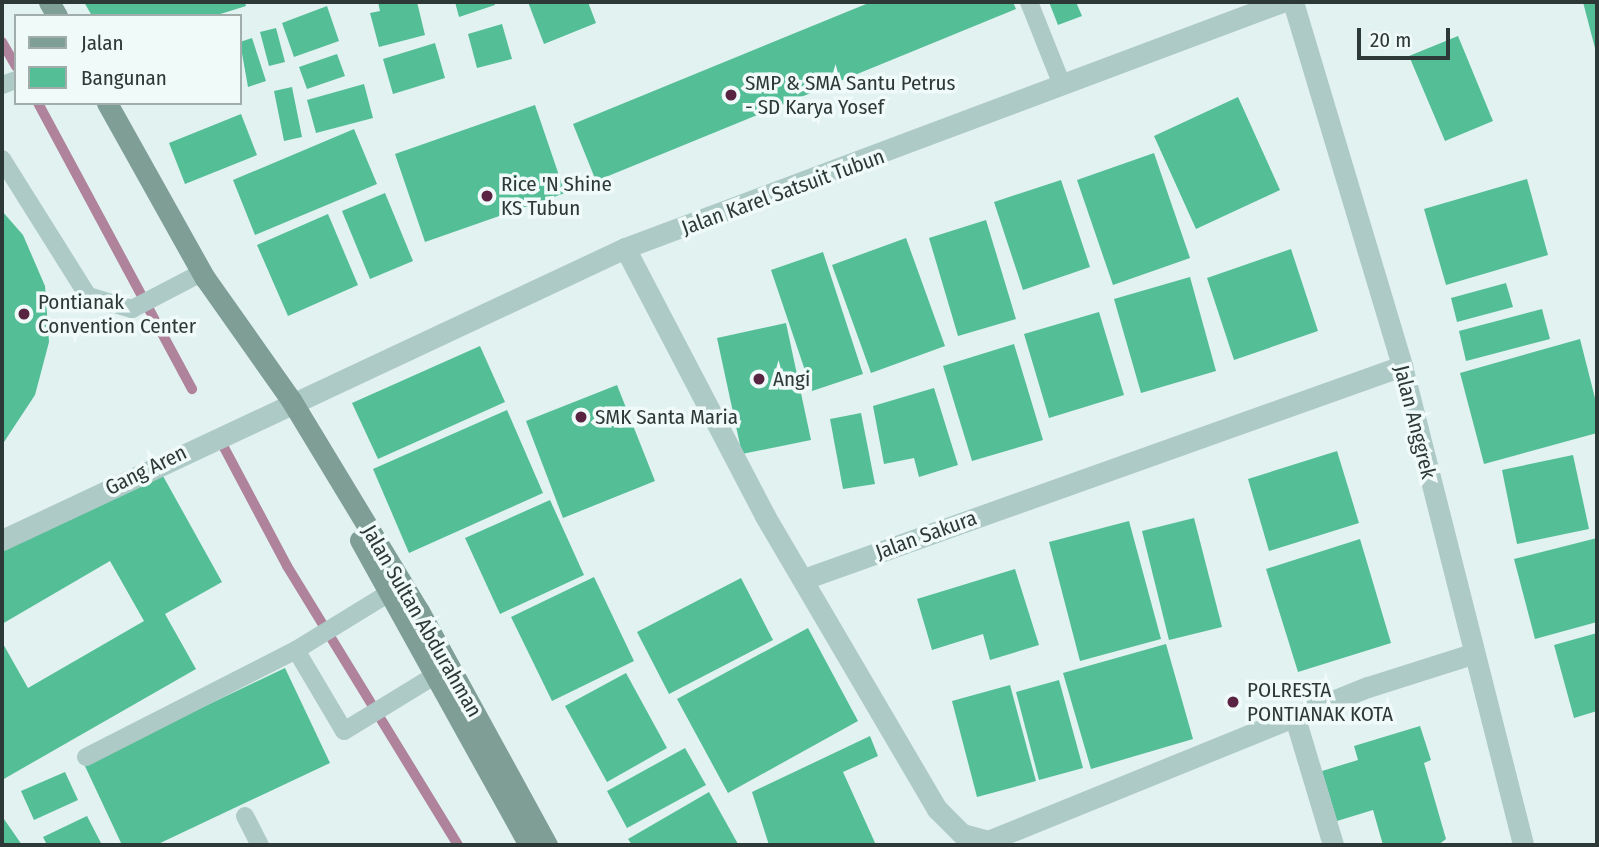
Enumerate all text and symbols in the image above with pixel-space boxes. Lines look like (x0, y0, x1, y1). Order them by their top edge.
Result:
legend (14, 14, 242, 105)
scale bar (1361, 14, 1454, 58)
text: 20 m (1370, 27, 1411, 53)
text: Jalan (81, 30, 124, 56)
text: Bangunan (81, 65, 167, 91)
place label: SMP & SMA Santu Petrus - SD Karya Yosef (745, 70, 956, 120)
marker: SMP & SMA Santu Petrus - SD Karya Yosef (723, 87, 739, 103)
street label: Jalan Karel Satsuit Tubun (678, 144, 888, 240)
place label: Rice 'N Shine KS Tubun (501, 171, 612, 221)
marker: Rice 'N Shine KS Tubun (479, 188, 495, 204)
place label: Pontianak Convention Center (38, 289, 196, 339)
marker: Pontianak Convention Center (16, 306, 32, 322)
street label: Jalan Anggrek (1389, 363, 1441, 481)
place label: Angi (773, 366, 810, 392)
marker: Angi (751, 371, 767, 387)
place label: SMK Santa Maria (595, 404, 738, 430)
marker: SMK Santa Maria (573, 409, 589, 425)
street label: Gang Aren (101, 440, 191, 500)
street label: Jalan Sakura (872, 505, 980, 565)
street label: Jalan Sultan Abdurahman (357, 521, 487, 721)
place label: POLRESTA PONTIANAK KOTA (1247, 677, 1393, 727)
marker: POLRESTA PONTIANAK KOTA (1225, 694, 1241, 710)

